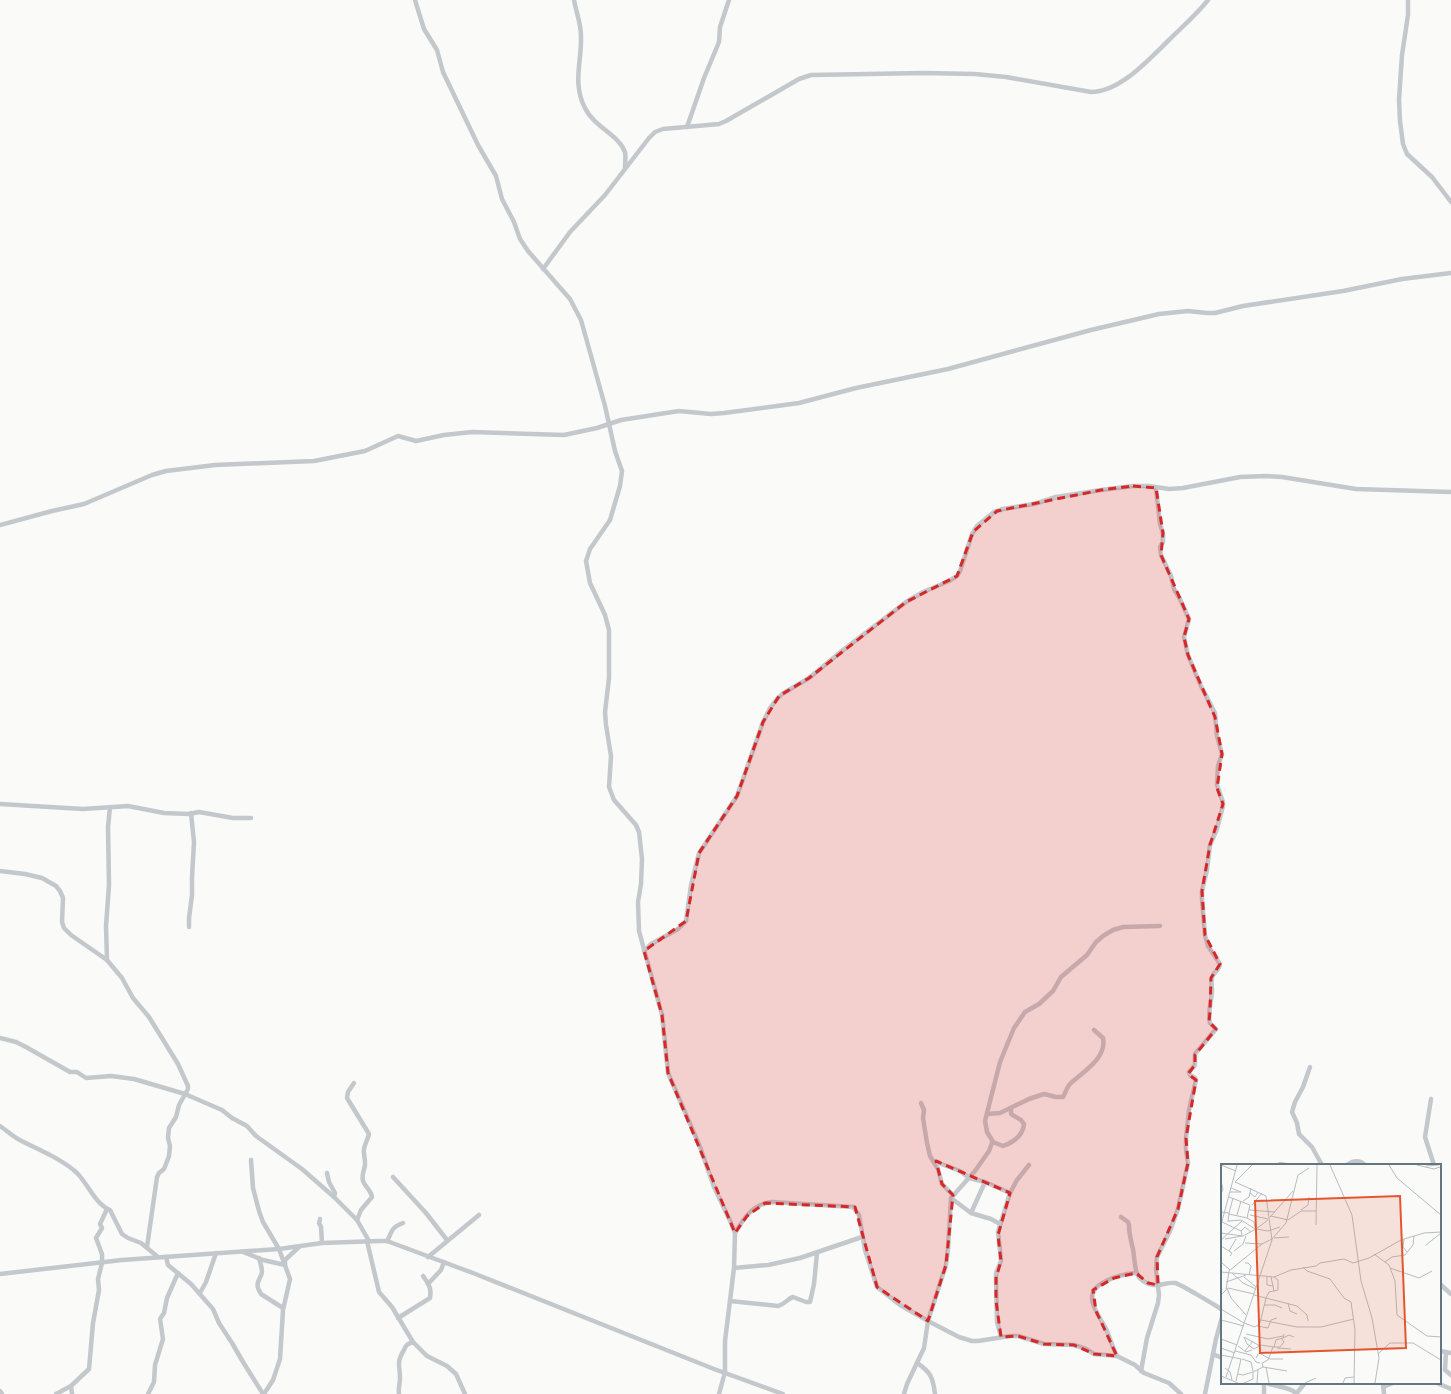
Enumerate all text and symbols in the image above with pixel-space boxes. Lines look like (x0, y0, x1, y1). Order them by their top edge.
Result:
inset map (1221, 1164, 1441, 1384)

